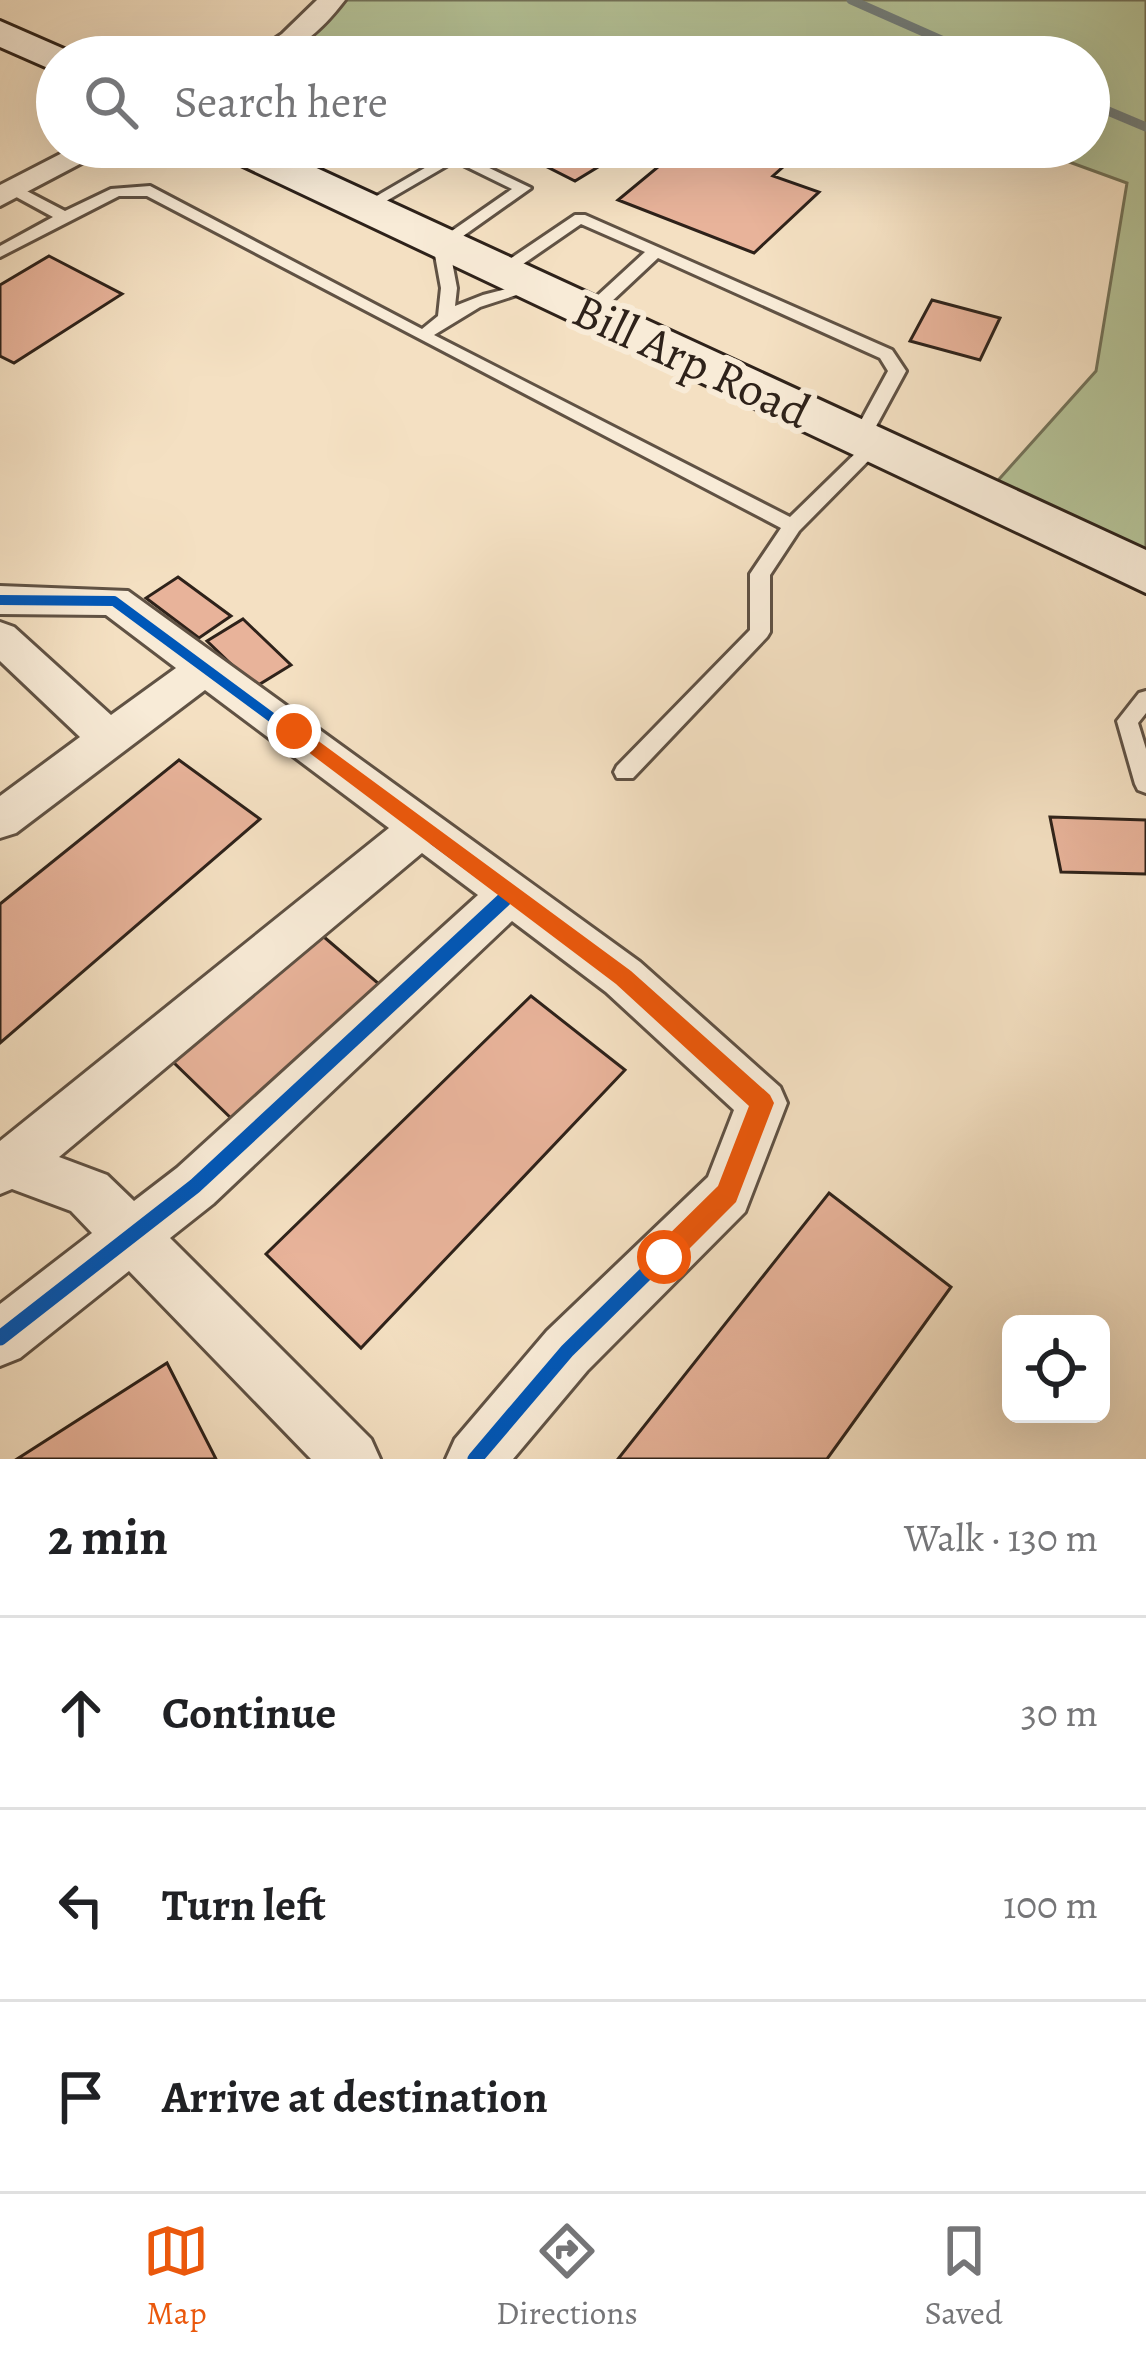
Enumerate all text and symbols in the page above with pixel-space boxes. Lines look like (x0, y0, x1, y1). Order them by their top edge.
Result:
search box (36, 36, 1110, 168)
icon: search (78, 69, 144, 135)
text: Search here (174, 71, 388, 133)
street label: Bill Arp Road (562, 277, 821, 445)
route end (267, 704, 321, 758)
route start (637, 1230, 691, 1284)
map controls (1002, 1315, 1110, 1423)
button: locate (1002, 1315, 1110, 1423)
text: 2 min (48, 1502, 168, 1572)
text: Walk · 130 m (904, 1511, 1098, 1564)
icon: ahead (48, 1680, 114, 1746)
text: Continue (162, 1682, 336, 1744)
text: 30 m (1021, 1686, 1098, 1739)
icon: left (48, 1872, 114, 1938)
text: Turn left (162, 1874, 326, 1936)
text: 100 m (1003, 1878, 1098, 1931)
icon: arrive (48, 2064, 114, 2130)
text: Arrive at destination (162, 2066, 548, 2128)
tab: Map (143, 2218, 209, 2335)
tab: Directions (496, 2218, 638, 2335)
tab: Saved (924, 2218, 1003, 2335)

